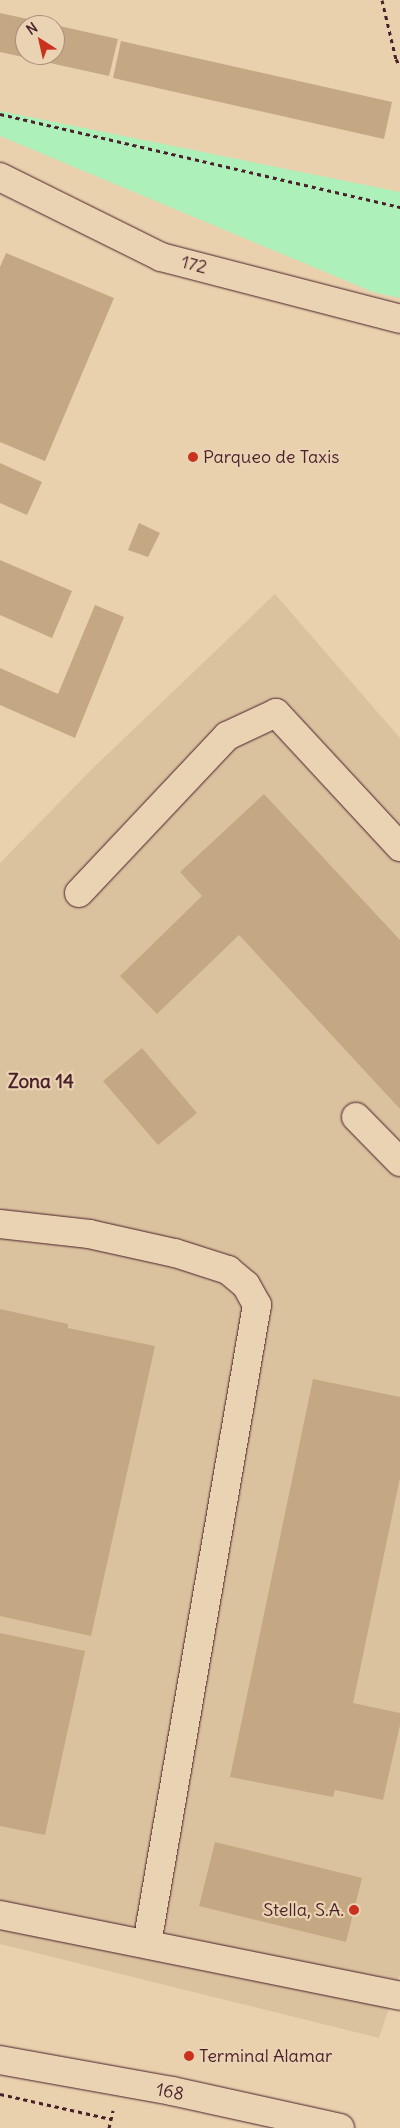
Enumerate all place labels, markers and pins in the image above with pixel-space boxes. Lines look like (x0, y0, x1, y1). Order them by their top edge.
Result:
place label: Parqueo de Taxis (203, 446, 339, 468)
marker: Parqueo de Taxis (187, 451, 199, 463)
place label: Stella, S.A. (263, 1899, 344, 1921)
marker: Stella, S.A. (348, 1904, 360, 1916)
place label: Terminal Alamar (199, 2045, 332, 2067)
marker: Terminal Alamar (183, 2050, 195, 2062)

